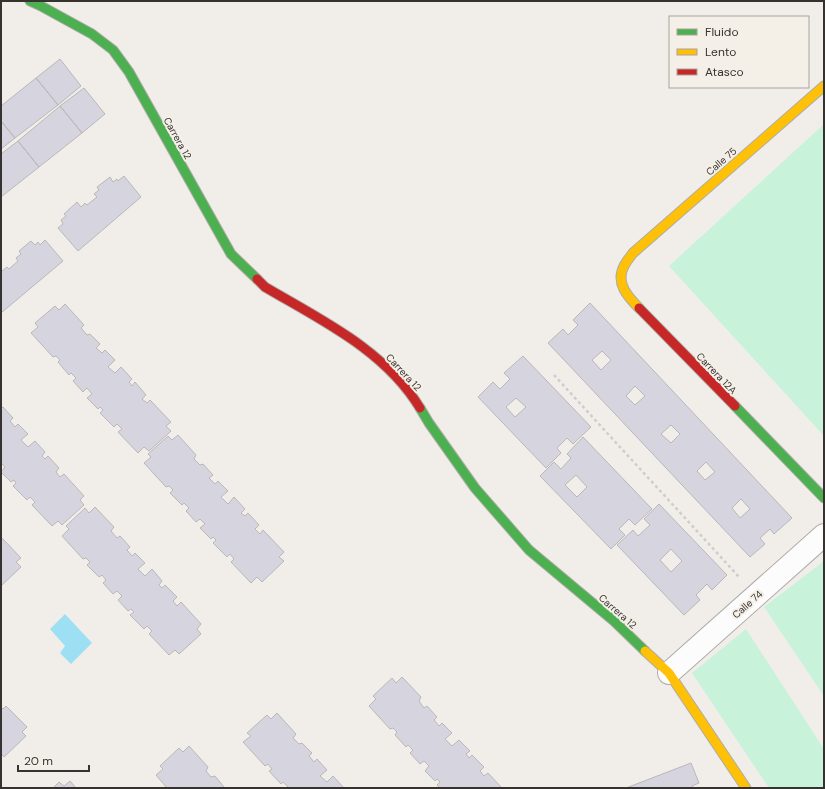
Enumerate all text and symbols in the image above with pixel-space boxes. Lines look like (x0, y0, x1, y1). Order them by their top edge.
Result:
legend (669, 16, 809, 88)
text: Fluido (705, 24, 739, 40)
text: Lento (705, 44, 736, 60)
text: Atasco (705, 64, 744, 80)
street label: Carrera 12 (161, 115, 195, 162)
street label: Calle 75 (703, 144, 739, 178)
street label: Carrera 12A (694, 350, 740, 397)
street label: Carrera 12 (383, 351, 424, 394)
street label: Calle 74 (730, 587, 765, 621)
street label: Carrera 12 (596, 591, 640, 632)
scale bar (18, 747, 89, 773)
text: 20 m (24, 753, 53, 769)

